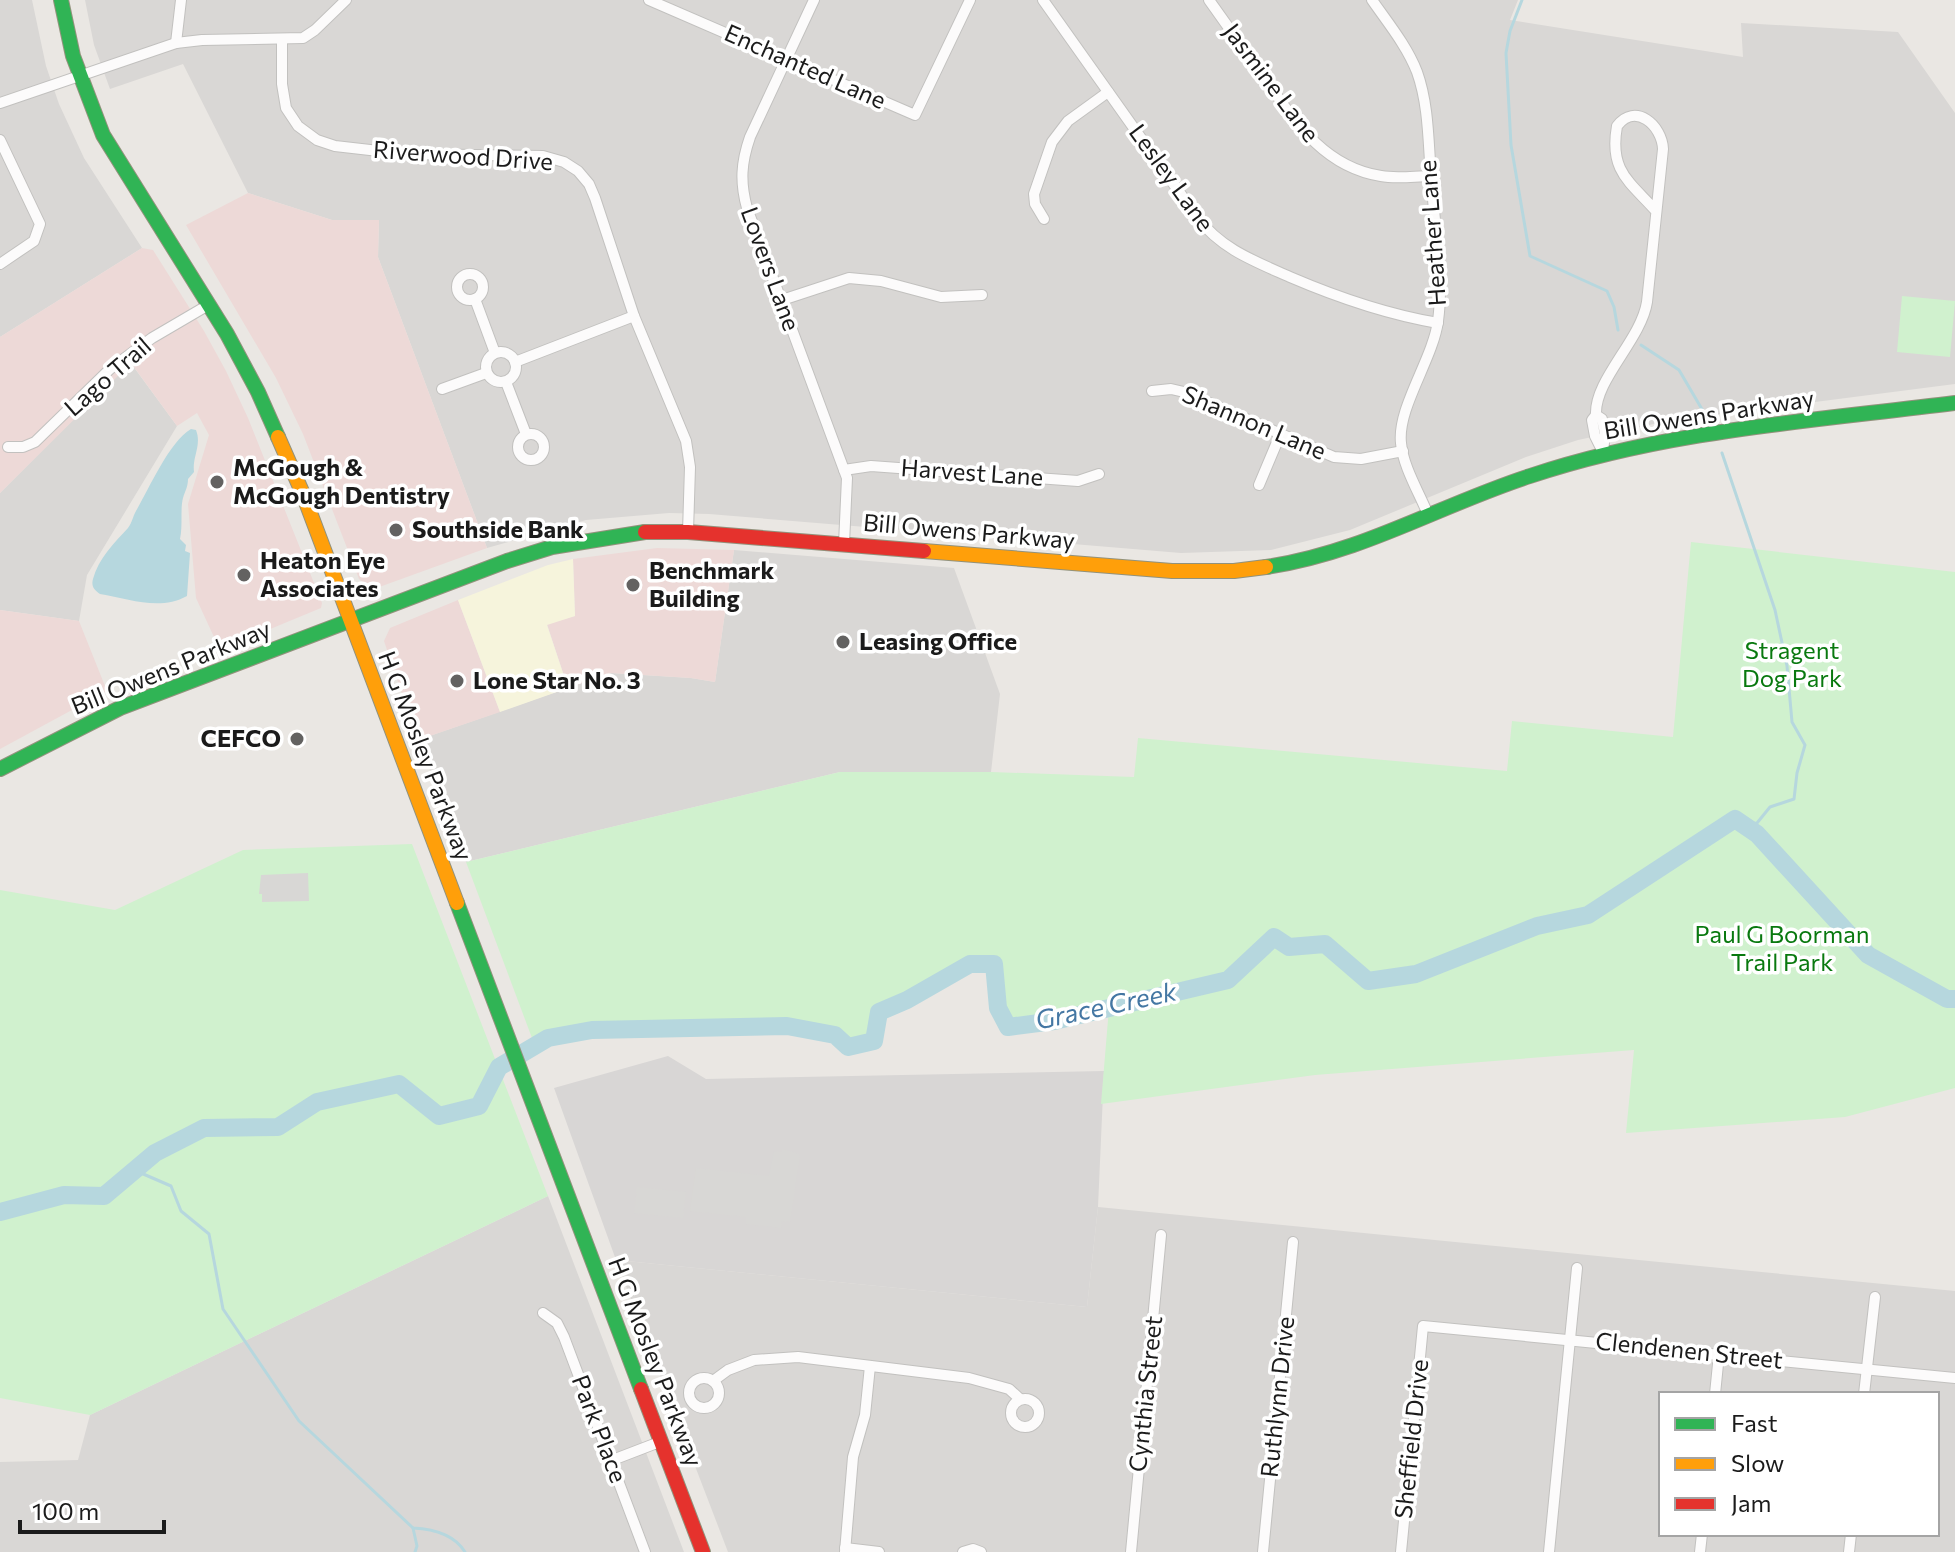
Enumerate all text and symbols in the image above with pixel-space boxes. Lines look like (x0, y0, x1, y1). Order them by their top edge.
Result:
street label: Enchanted Lane (720, 17, 891, 114)
street label: Jasmine Lane (1218, 17, 1326, 147)
street label: Lesley Lane (1124, 118, 1221, 236)
street label: Riverwood Drive (372, 134, 554, 175)
street label: Heather Lane (1412, 159, 1451, 307)
street label: Lovers Lane (736, 203, 807, 334)
street label: Lago Trail (58, 330, 156, 421)
street label: Shannon Lane (1178, 378, 1331, 465)
street label: Bill Owens Parkway (1601, 383, 1816, 444)
place label: McGough & McGough Dentistry (233, 452, 450, 509)
street label: Harvest Lane (900, 452, 1044, 491)
marker: McGough & McGough Dentistry (208, 473, 226, 491)
street label: Bill Owens Parkway (862, 507, 1076, 554)
place label: Southside Bank (412, 514, 584, 543)
marker: Southside Bank (387, 521, 405, 539)
place label: Heaton Eye Associates (260, 545, 385, 602)
place label: Benchmark Building (649, 555, 774, 612)
marker: Heaton Eye Associates (235, 566, 253, 584)
marker: Benchmark Building (624, 576, 642, 594)
street label: Bill Owens Parkway (66, 613, 274, 720)
place label: Leasing Office (859, 626, 1017, 655)
marker: Leasing Office (834, 633, 852, 651)
park label: Stragent Dog Park (1742, 635, 1842, 692)
street label: H G Mosley Parkway (373, 647, 480, 864)
place label: Lone Star No. 3 (473, 665, 641, 694)
marker: Lone Star No. 3 (448, 672, 466, 690)
place label: CEFCO (200, 723, 281, 752)
marker: CEFCO (288, 730, 306, 748)
park label: Paul G Boorman Trail Park (1695, 919, 1869, 976)
water label: Grace Creek (1032, 974, 1180, 1035)
street label: H G Mosley Parkway (603, 1253, 710, 1470)
street label: Cynthia Street (1122, 1314, 1167, 1473)
street label: Ruthlynn Drive (1254, 1315, 1299, 1479)
street label: Clendenen Street (1594, 1325, 1784, 1374)
street label: Sheffield Drive (1388, 1358, 1433, 1520)
street label: Park Place (567, 1370, 634, 1486)
legend (1659, 1392, 1939, 1536)
text: Fast (1731, 1408, 1778, 1437)
text: Slow (1731, 1448, 1784, 1477)
scale bar (20, 1484, 164, 1534)
text: Jam (1731, 1488, 1771, 1517)
text: 100 m (32, 1496, 99, 1525)

